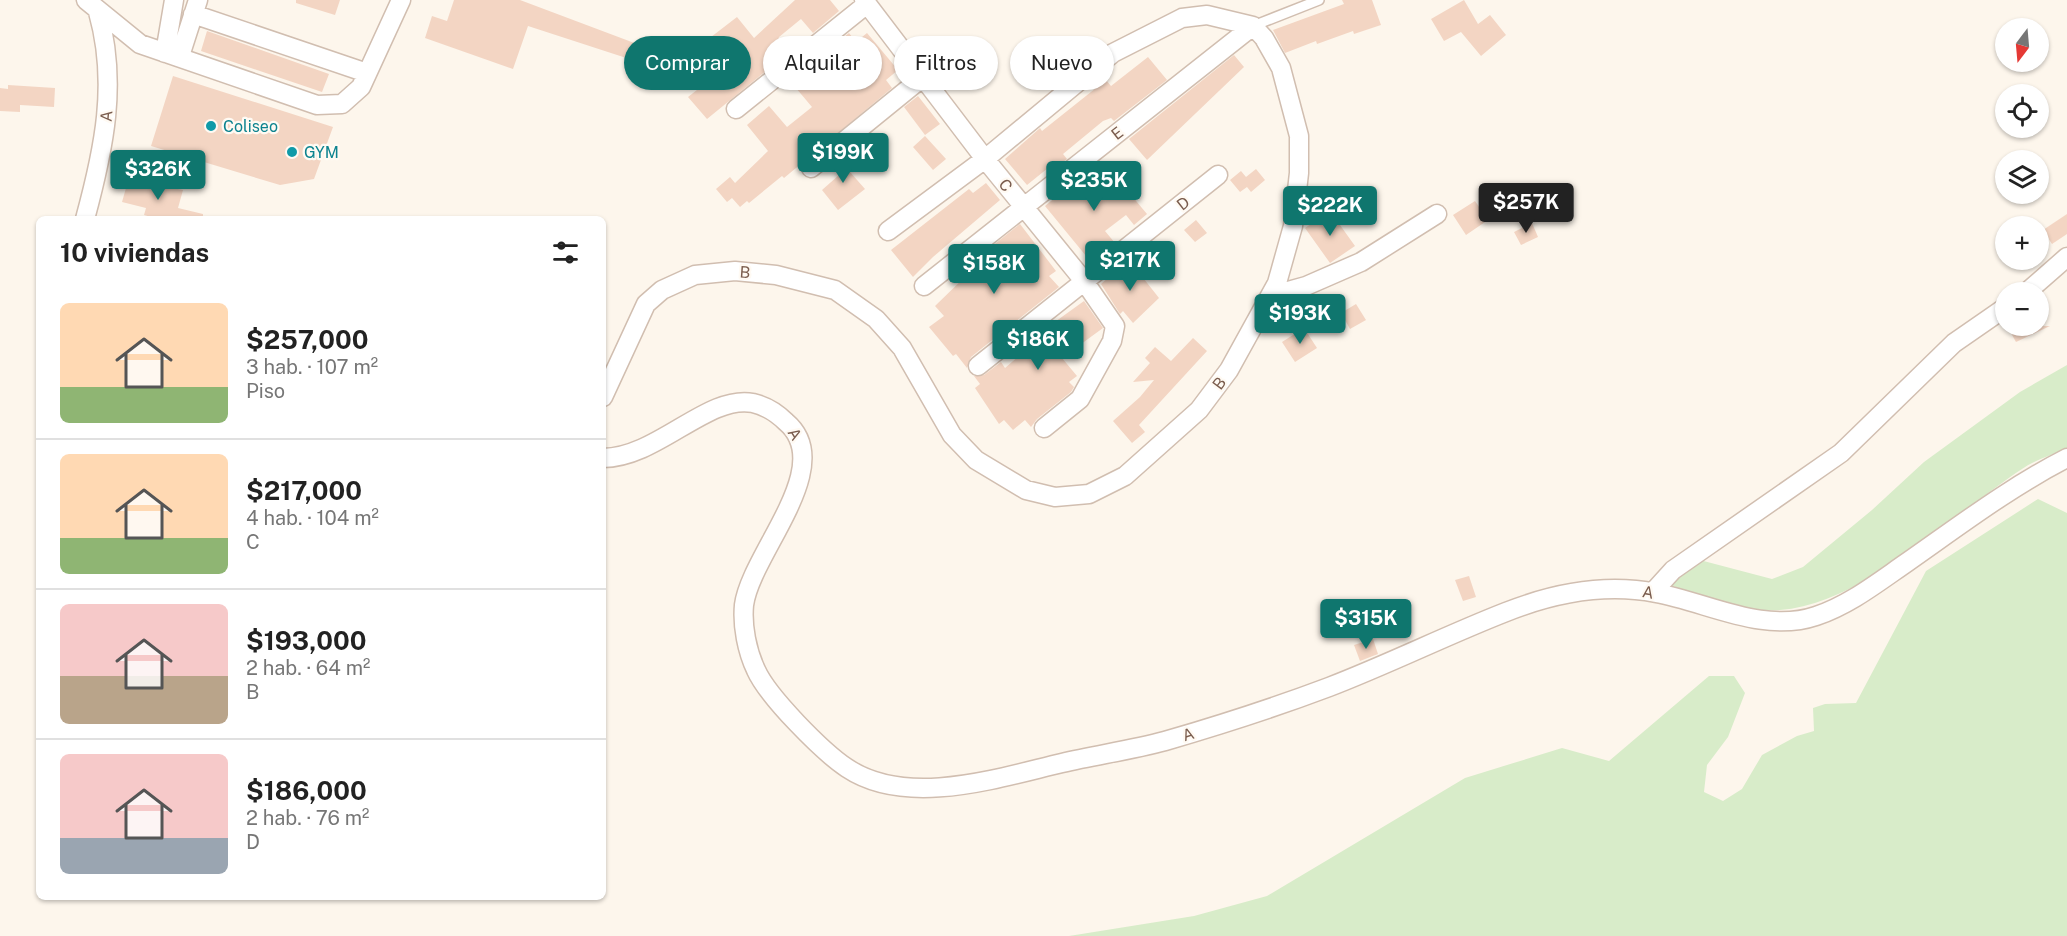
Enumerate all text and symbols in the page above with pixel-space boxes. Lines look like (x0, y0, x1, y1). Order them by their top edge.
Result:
north arrow (1995, 18, 2049, 72)
map controls (1995, 18, 2049, 336)
chip: Comprar (624, 36, 751, 90)
chip: Alquilar (763, 36, 882, 90)
chip: Filtros (894, 36, 998, 90)
chip: Nuevo (1010, 36, 1114, 90)
button: locate (1995, 84, 2049, 138)
street label: A (97, 110, 116, 123)
place label: Coliseo (223, 117, 278, 136)
marker: Coliseo (204, 119, 218, 133)
street label: E (1108, 123, 1127, 144)
pin: $199K (801, 133, 885, 184)
text: $199K (812, 140, 874, 164)
place label: GYM (304, 143, 339, 162)
marker: GYM (285, 145, 299, 159)
pin: $326K (116, 150, 200, 201)
button: layers (1995, 150, 2049, 204)
text: $326K (124, 157, 192, 181)
pin: $235K (1052, 161, 1136, 212)
text: $235K (1060, 168, 1128, 192)
street label: C (995, 175, 1016, 196)
pin: $257K (1484, 183, 1568, 234)
pin: $222K (1288, 186, 1372, 237)
text: $257K (1493, 190, 1559, 214)
street label: D (1173, 192, 1194, 214)
text: $222K (1297, 193, 1363, 217)
button: + (1995, 216, 2049, 270)
icon: filters (549, 236, 582, 269)
text: 10 viviendas (60, 237, 209, 268)
pin: $217K (1088, 241, 1172, 292)
pin: $158K (952, 244, 1036, 295)
text: $217K (1099, 248, 1161, 272)
text: $158K (962, 251, 1026, 275)
street label: B (739, 263, 751, 282)
button: − (1995, 282, 2049, 336)
pin: $193K (1258, 294, 1342, 345)
text: $193K (1269, 301, 1331, 325)
pin: $186K (996, 320, 1080, 371)
text: $257,000 (246, 324, 368, 355)
icon: home (108, 327, 180, 399)
text: $186K (1006, 327, 1070, 351)
text: 3 hab. · 107 m² (246, 355, 378, 379)
street label: B (1209, 373, 1230, 393)
text: Piso (246, 379, 285, 403)
street label: A (784, 424, 806, 444)
text: $217,000 (246, 475, 362, 506)
icon: home (108, 478, 180, 550)
text: 4 hab. · 104 m² (246, 506, 379, 530)
text: C (246, 530, 260, 554)
street label: A (1641, 582, 1655, 603)
pin: $315K (1324, 599, 1408, 650)
text: $315K (1334, 606, 1398, 630)
text: $193,000 (246, 625, 366, 656)
icon: home (108, 628, 180, 700)
text: 2 hab. · 64 m² (246, 656, 370, 680)
text: B (246, 680, 259, 704)
street label: A (1180, 724, 1196, 745)
text: $186,000 (246, 775, 367, 806)
icon: home (108, 778, 180, 850)
text: 2 hab. · 76 m² (246, 806, 369, 830)
text: D (246, 830, 260, 854)

